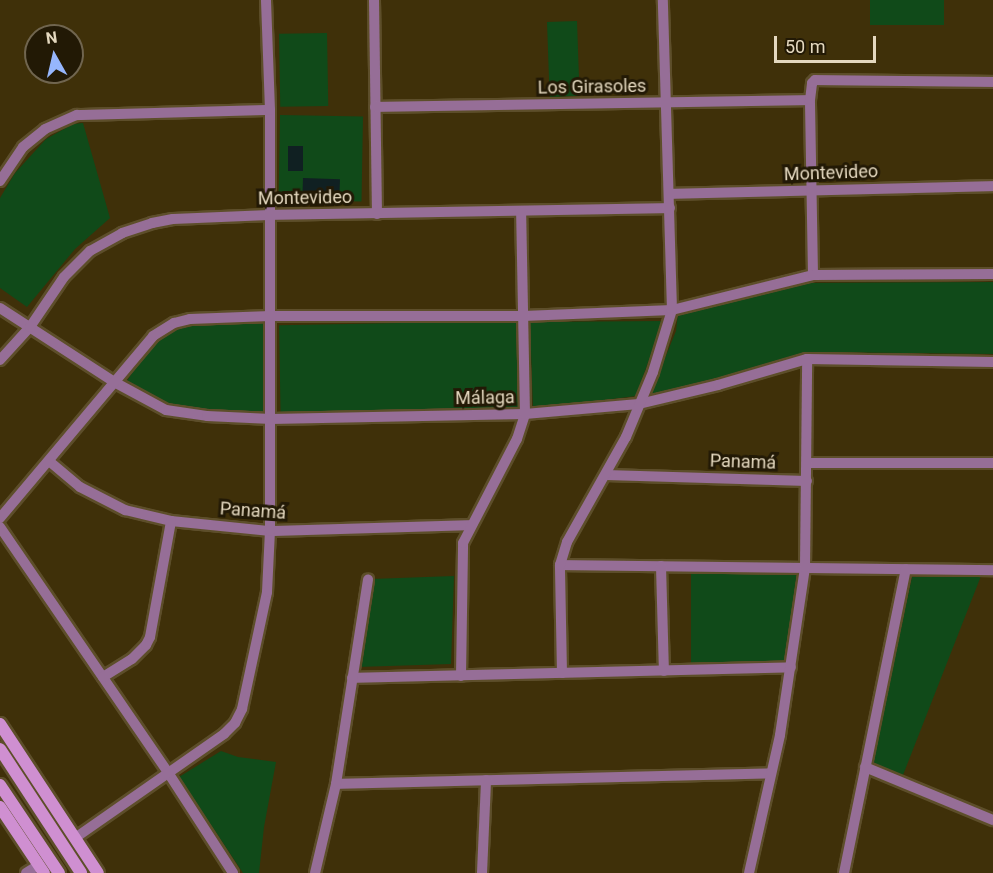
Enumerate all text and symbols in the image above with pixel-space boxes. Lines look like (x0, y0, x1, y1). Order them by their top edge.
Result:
north arrow (24, 24, 84, 84)
scale bar (777, 24, 879, 62)
text: N (45, 27, 59, 48)
text: 50 m (785, 36, 825, 57)
street label: Los Girasoles (537, 75, 647, 99)
street label: Montevideo (784, 161, 878, 185)
street label: Montevideo (258, 186, 352, 210)
street label: Málaga (455, 387, 515, 409)
street label: Panamá (709, 450, 777, 474)
street label: Panamá (219, 498, 287, 524)

